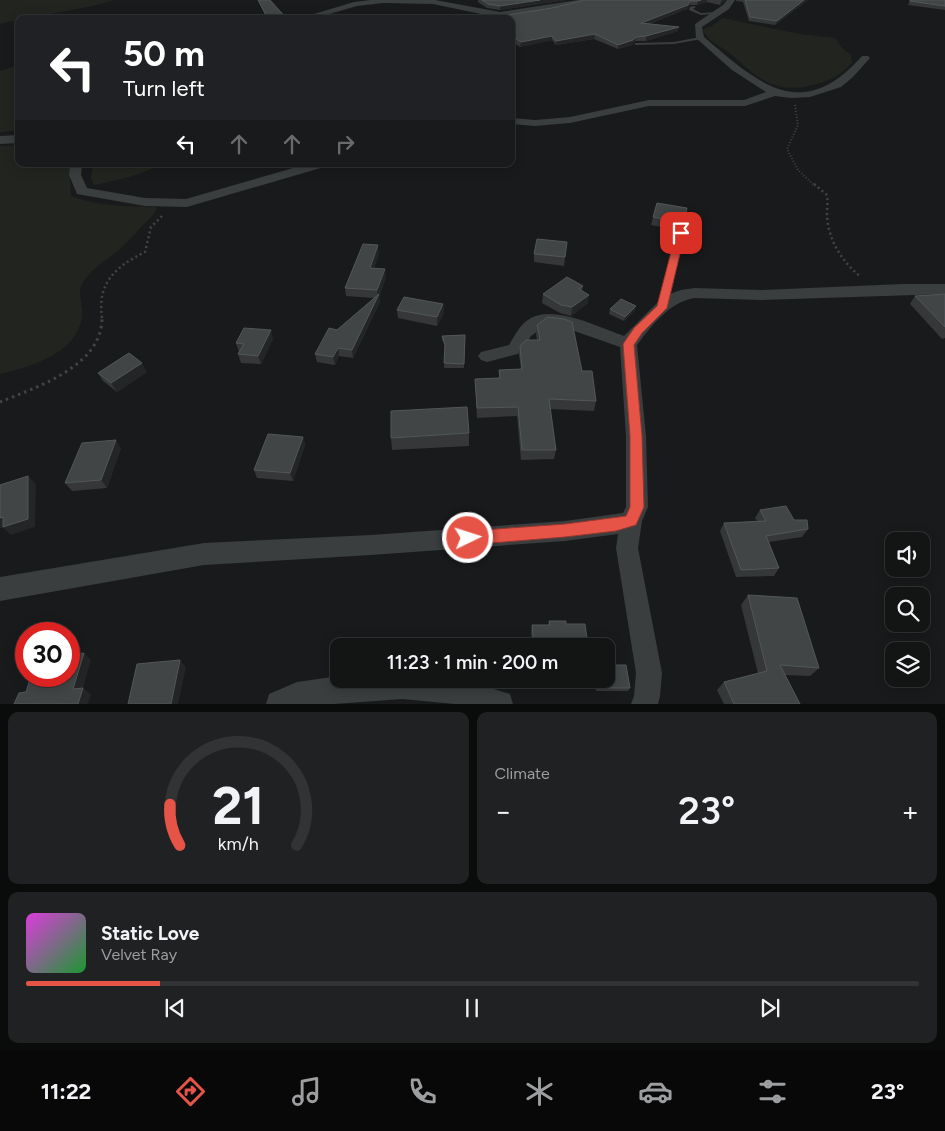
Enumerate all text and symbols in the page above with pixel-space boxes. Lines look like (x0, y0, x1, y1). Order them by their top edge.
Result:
text: 50 m (123, 33, 205, 75)
icon: left (40, 35, 105, 100)
text: Turn left (123, 75, 205, 102)
icon: left (172, 130, 200, 158)
icon: ahead (225, 130, 253, 158)
icon: ahead (278, 130, 306, 158)
icon: right (331, 130, 359, 158)
pin (660, 212, 702, 254)
icon: arrive (667, 219, 695, 247)
position arrow (441, 511, 493, 563)
map controls (885, 532, 930, 687)
button: sound (885, 532, 930, 577)
button: search (885, 587, 930, 632)
speed limit sign: 30 (15, 622, 80, 687)
button: layers (885, 642, 930, 687)
text: 11:23 · 1 min · 200 m (387, 651, 558, 674)
text: Climate (495, 764, 550, 783)
text: 21 (212, 775, 264, 837)
text: 23° (678, 788, 735, 834)
text: − (495, 794, 512, 828)
text: + (902, 794, 919, 828)
text: km/h (218, 833, 259, 854)
text: Static Love (101, 922, 199, 945)
text: Velvet Ray (101, 945, 177, 964)
icon: previous (161, 994, 189, 1022)
icon: pause (458, 994, 486, 1022)
icon: next (756, 994, 784, 1022)
icon: directions (173, 1074, 208, 1109)
icon: music (289, 1074, 324, 1109)
icon: phone (405, 1074, 440, 1109)
icon: climate (522, 1074, 557, 1109)
icon: car (638, 1074, 673, 1109)
icon: filters (755, 1074, 790, 1109)
text: 11:22 (41, 1078, 91, 1105)
text: 23° (871, 1078, 904, 1105)

